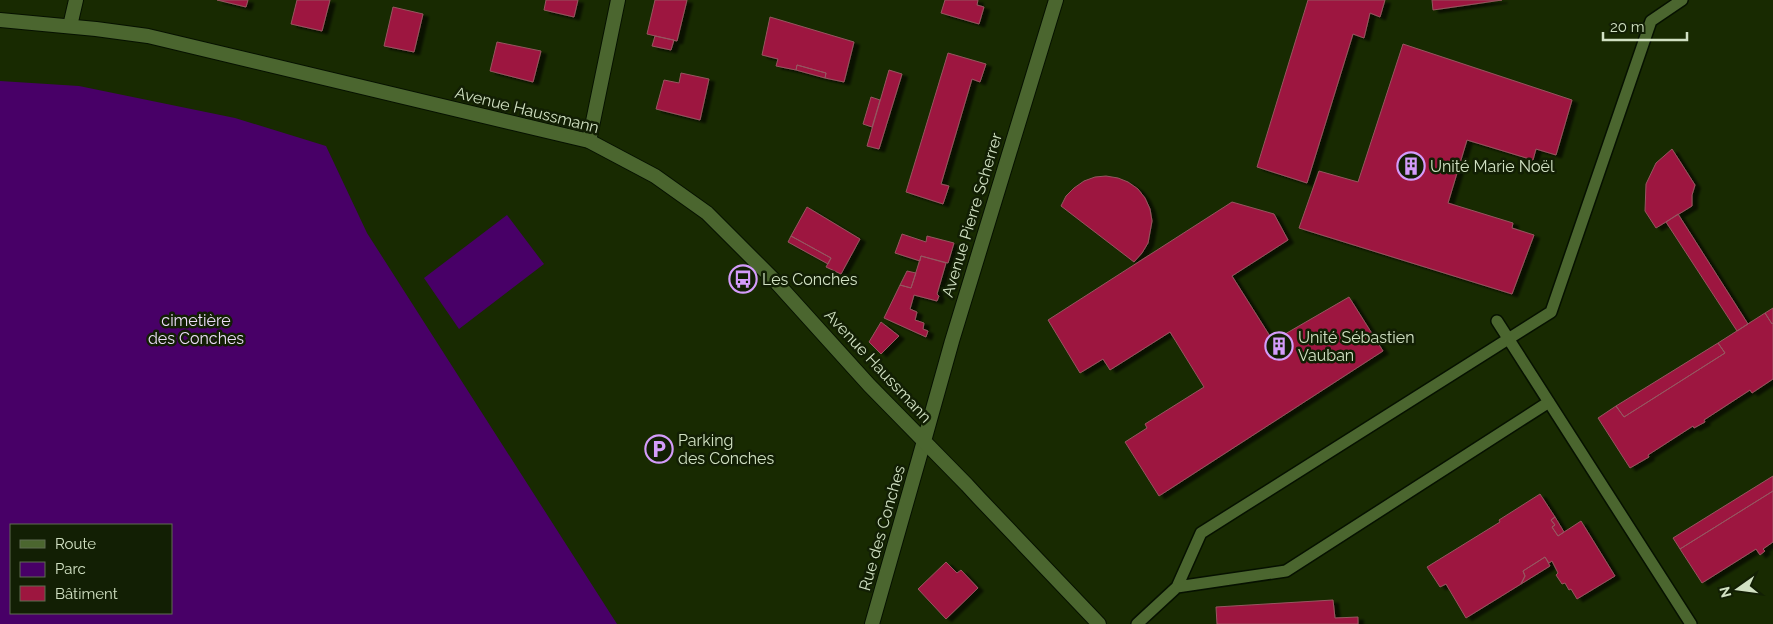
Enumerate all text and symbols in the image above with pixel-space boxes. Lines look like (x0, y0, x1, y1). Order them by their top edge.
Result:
scale bar (1603, 10, 1687, 42)
text: 20 m (1610, 18, 1645, 36)
street label: Avenue Haussmann (453, 83, 601, 137)
street label: Avenue Pierre Scherrer (938, 130, 1006, 299)
building icon: Unité Marie Noël (1396, 151, 1426, 181)
place label: Unité Marie Noël (1430, 157, 1555, 176)
bus stop icon: Les Conches (728, 264, 758, 294)
place label: Les Conches (762, 270, 858, 289)
street label: Avenue Haussmann (821, 306, 935, 426)
park label: cimetière des Conches (148, 311, 244, 348)
place label: Unité Sébastien Vauban (1298, 328, 1415, 365)
building icon: Unité Sébastien Vauban (1264, 331, 1294, 361)
place label: Parking des Conches (678, 431, 774, 468)
parking icon: Parking des Conches (644, 434, 674, 464)
street label: Rue des Conches (855, 463, 909, 593)
legend (10, 524, 172, 614)
text: Route (55, 535, 96, 553)
text: Parc (55, 560, 86, 578)
north arrow (1713, 564, 1763, 614)
text: Bâtiment (55, 585, 118, 603)
text: N (1716, 585, 1734, 599)

